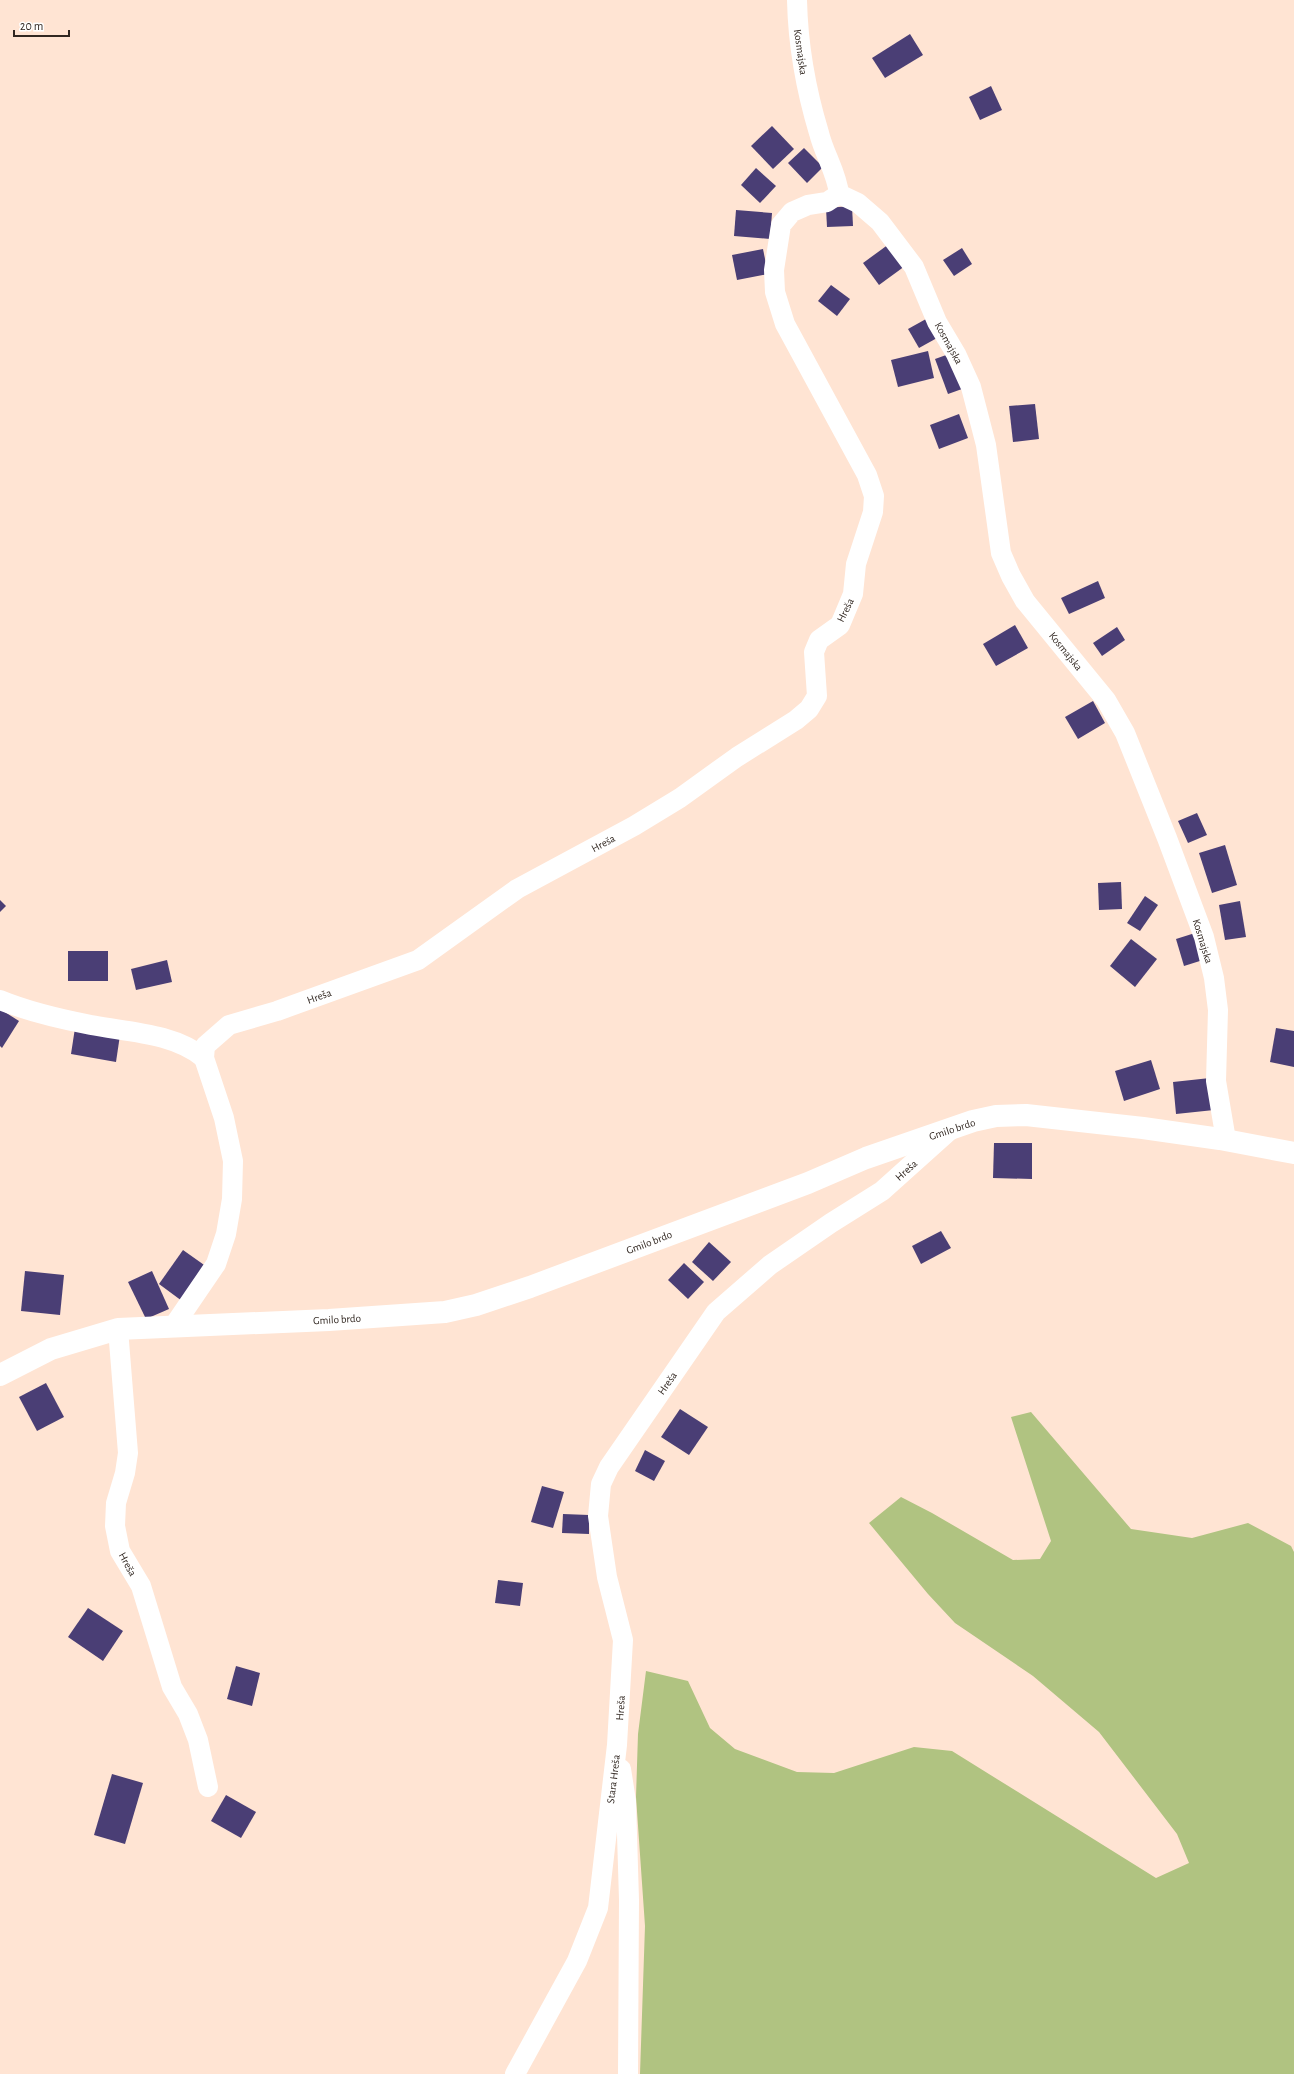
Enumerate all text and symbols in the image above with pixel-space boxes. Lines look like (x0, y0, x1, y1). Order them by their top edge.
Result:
scale bar (14, 12, 69, 38)
text: 20 m (20, 20, 43, 32)
street label: Kosmajska (792, 29, 809, 76)
street label: Kosmajska (933, 320, 965, 366)
street label: Hreša (835, 596, 856, 624)
street label: Kosmajska (1047, 630, 1084, 673)
street label: Hreša (590, 833, 617, 854)
street label: Kosmajska (1191, 918, 1215, 965)
street label: Hreša (305, 987, 333, 1006)
street label: Gmilo brdo (928, 1117, 977, 1142)
street label: Hreša (893, 1158, 919, 1183)
street label: Gmilo brdo (625, 1229, 674, 1256)
street label: Gmilo brdo (313, 1313, 361, 1326)
street label: Hreša (656, 1370, 679, 1397)
street label: Hreša (117, 1551, 138, 1578)
street label: Hreša (614, 1695, 627, 1721)
street label: Stara Hreša (605, 1754, 622, 1804)

